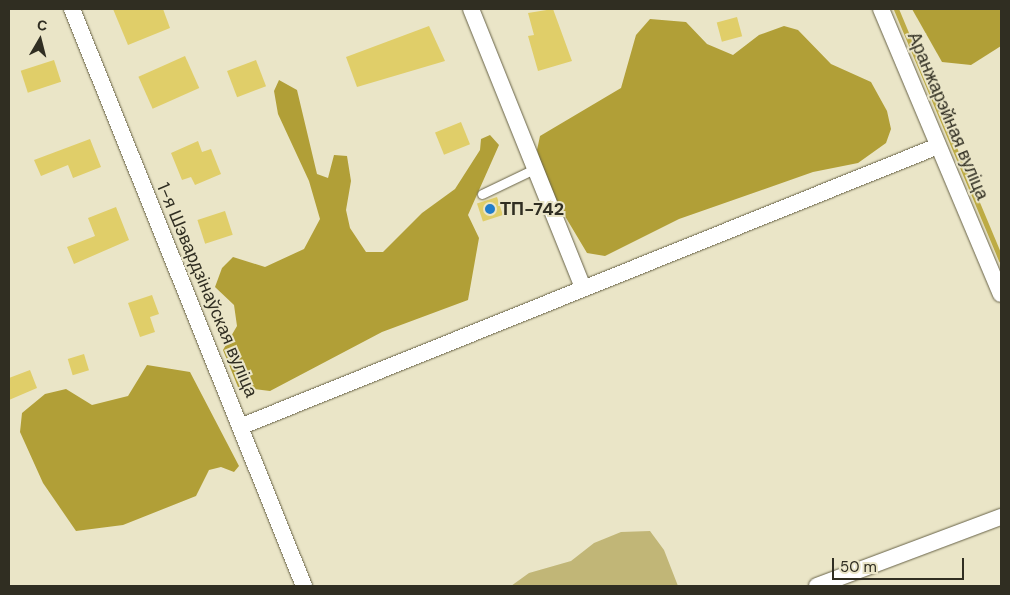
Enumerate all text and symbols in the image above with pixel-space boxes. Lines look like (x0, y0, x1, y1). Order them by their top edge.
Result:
north arrow (15, 15, 65, 65)
text: С (36, 16, 48, 35)
street label: Аранжарэйная вуліца (903, 29, 993, 203)
street label: 1-я Шэвардзінаўская вуліца (152, 180, 262, 400)
place label: ТП-742 (500, 198, 564, 220)
marker: ТП-742 (484, 203, 496, 215)
scale bar (835, 548, 968, 580)
text: 50 m (840, 557, 877, 577)

